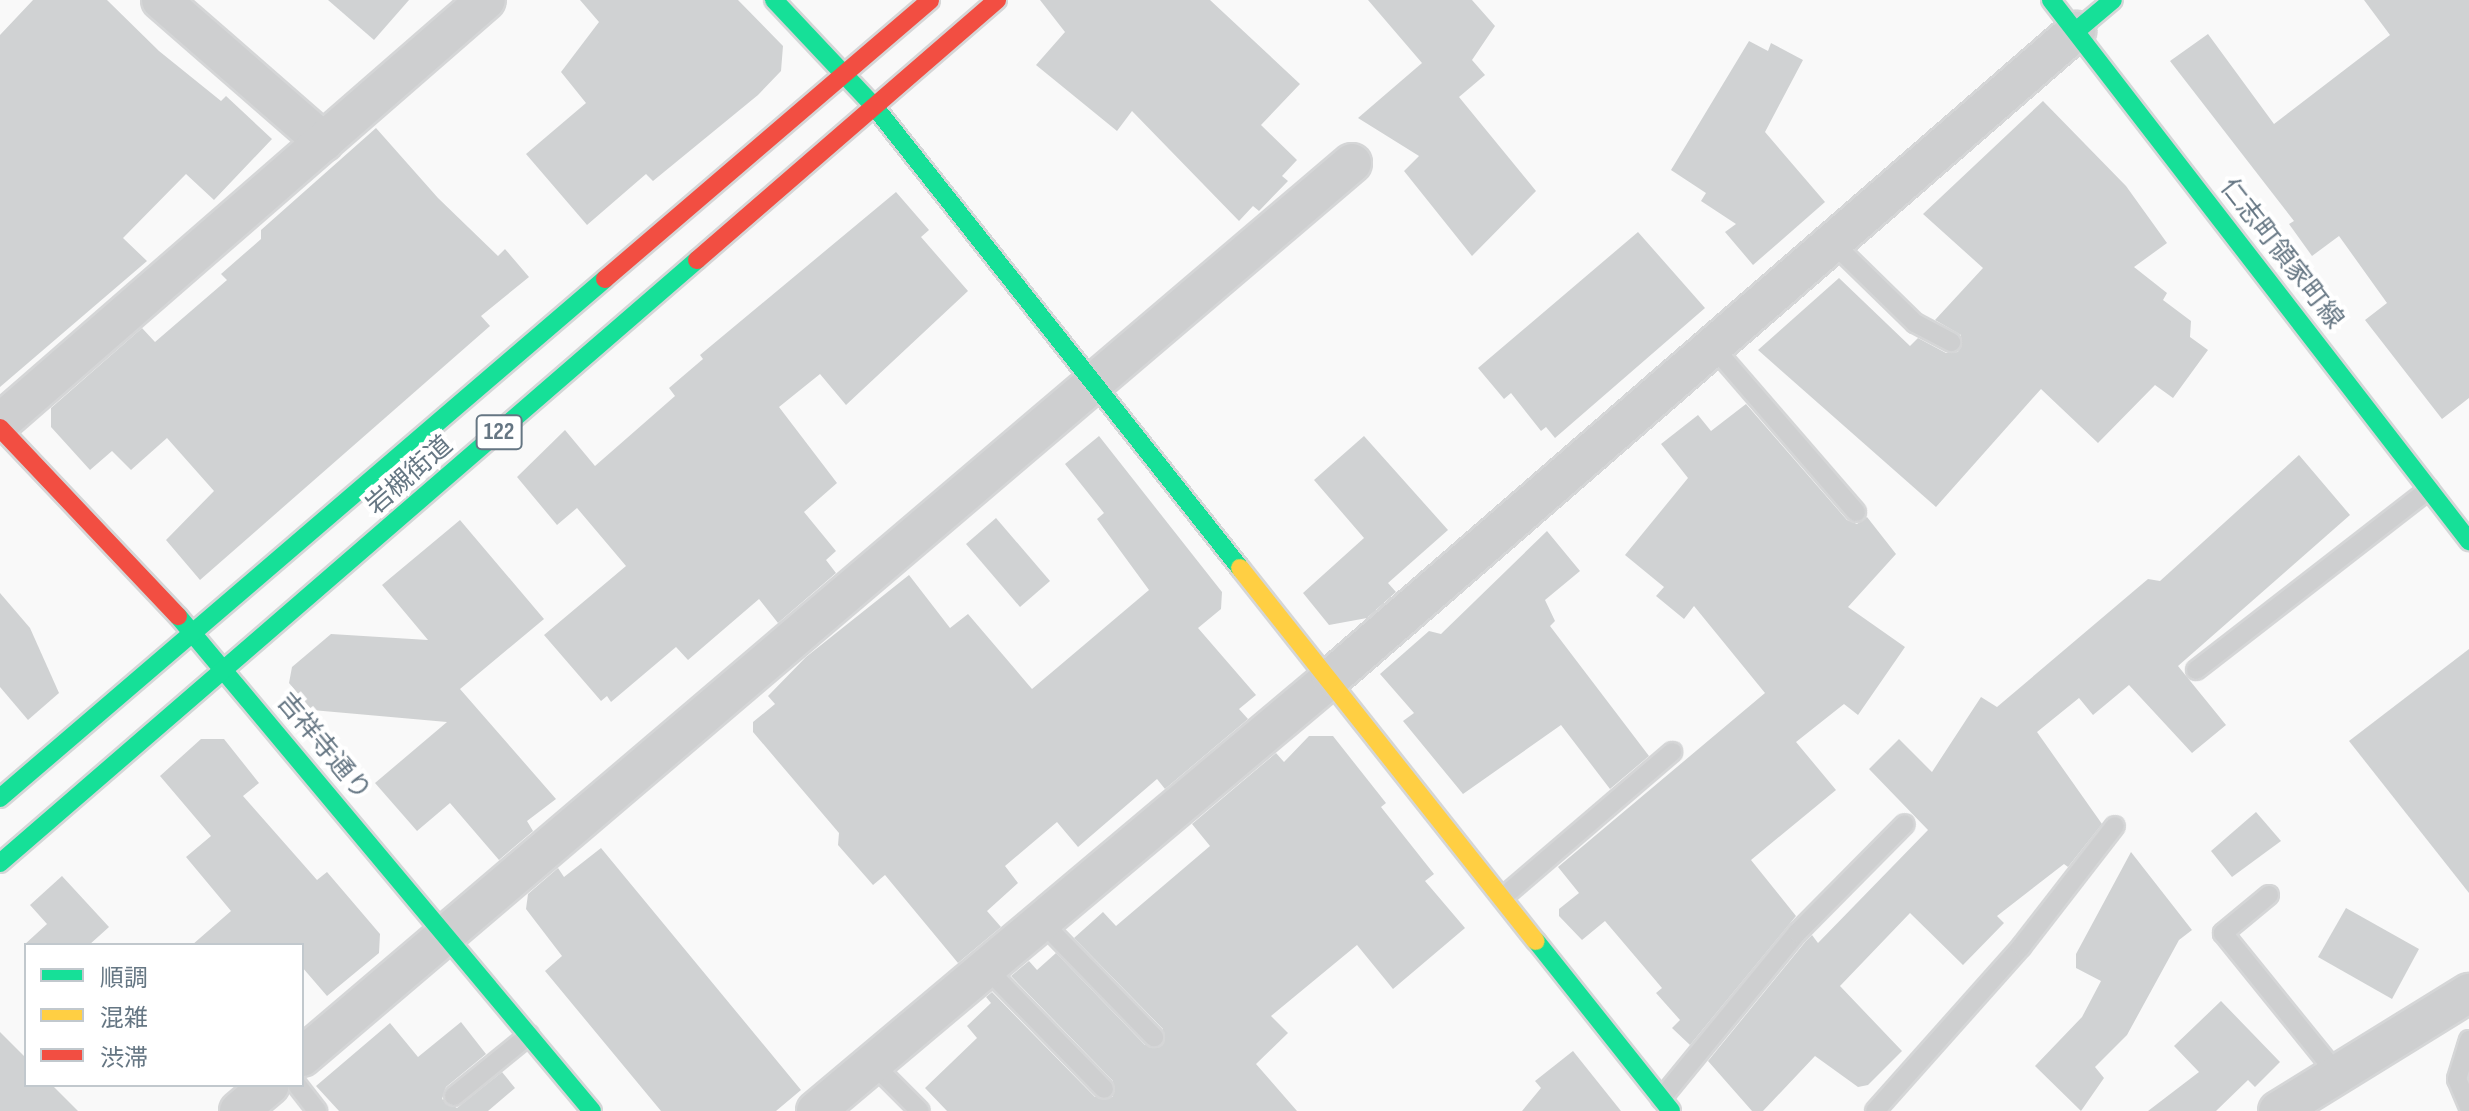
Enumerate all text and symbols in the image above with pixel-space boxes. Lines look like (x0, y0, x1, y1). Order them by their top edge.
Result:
street label: 仁志町領家町線 (2213, 173, 2349, 335)
road number: 122 (475, 412, 523, 452)
street label: 岩槻街道 (361, 430, 459, 522)
street label: 吉祥寺通り (269, 687, 377, 807)
legend (24, 943, 304, 1087)
text: 順調 (100, 964, 148, 993)
text: 混雑 (100, 1004, 148, 1033)
text: 渋滞 (100, 1044, 148, 1073)

